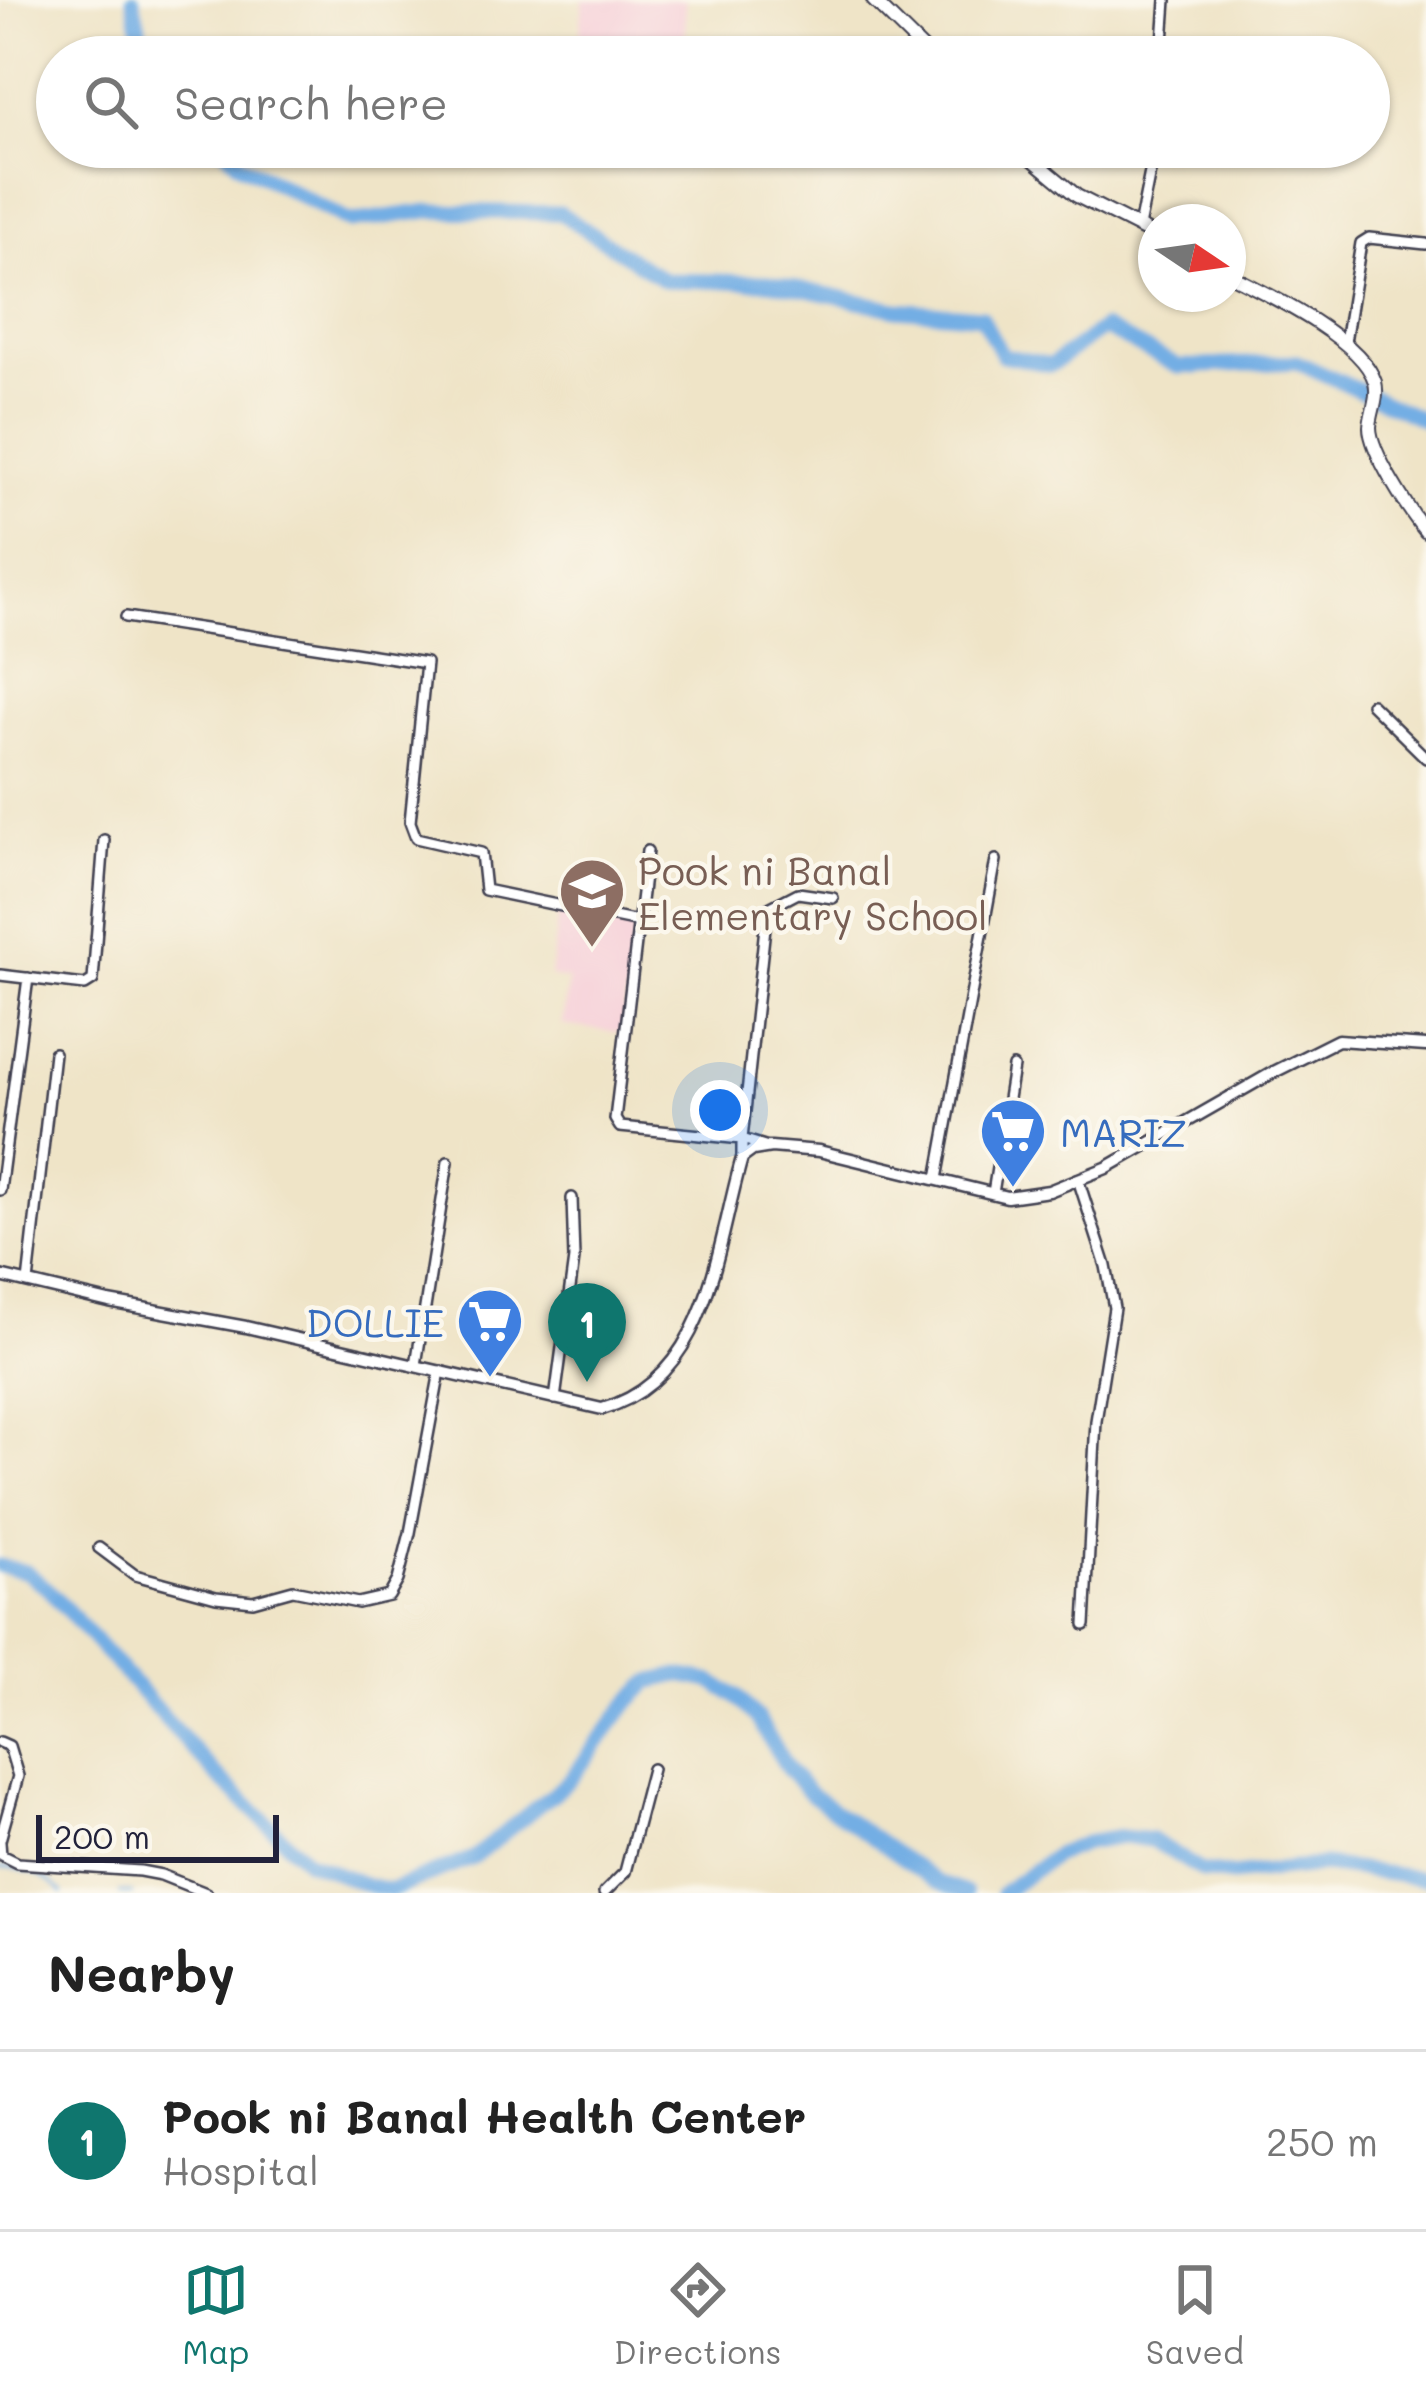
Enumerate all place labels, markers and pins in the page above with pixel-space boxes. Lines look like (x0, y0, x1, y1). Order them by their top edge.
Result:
place label: Pook ni Banal Elementary School (638, 844, 988, 940)
school or university icon: Pook ni Banal Elementary School (557, 856, 627, 950)
supermarket icon: MARIZ (978, 1096, 1048, 1190)
place label: MARIZ (1060, 1106, 1186, 1157)
pin: 1 (548, 1283, 626, 1382)
supermarket icon: DOLLIE (455, 1286, 525, 1380)
place label: DOLLIE (306, 1296, 444, 1347)

